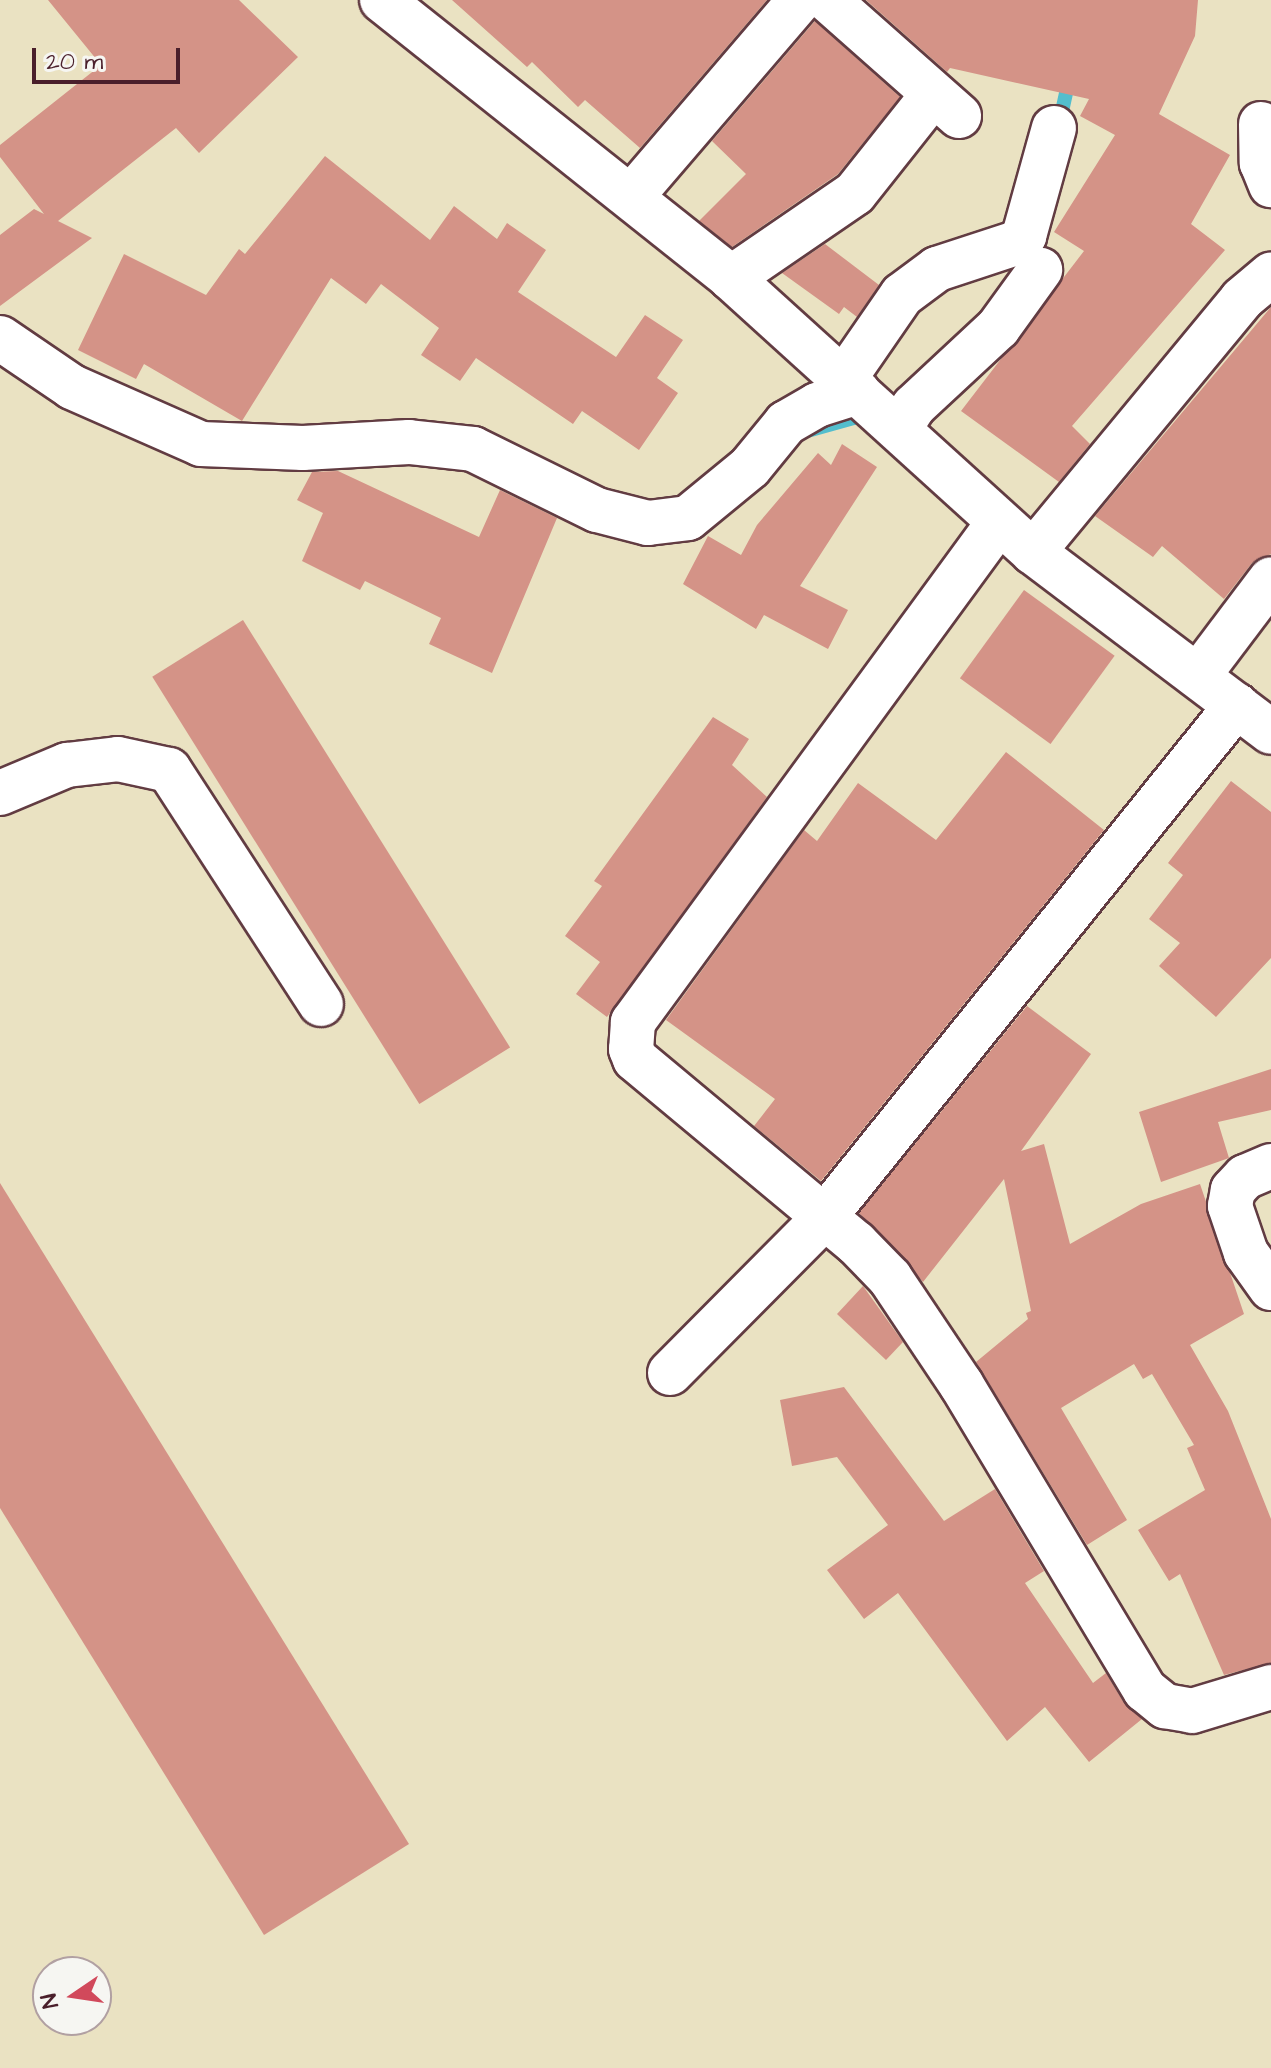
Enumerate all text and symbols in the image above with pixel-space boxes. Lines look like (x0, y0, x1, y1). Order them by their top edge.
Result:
scale bar (36, 32, 184, 82)
text: 20 m (46, 45, 103, 79)
north arrow (32, 1956, 112, 2036)
text: N (33, 1991, 67, 2011)

